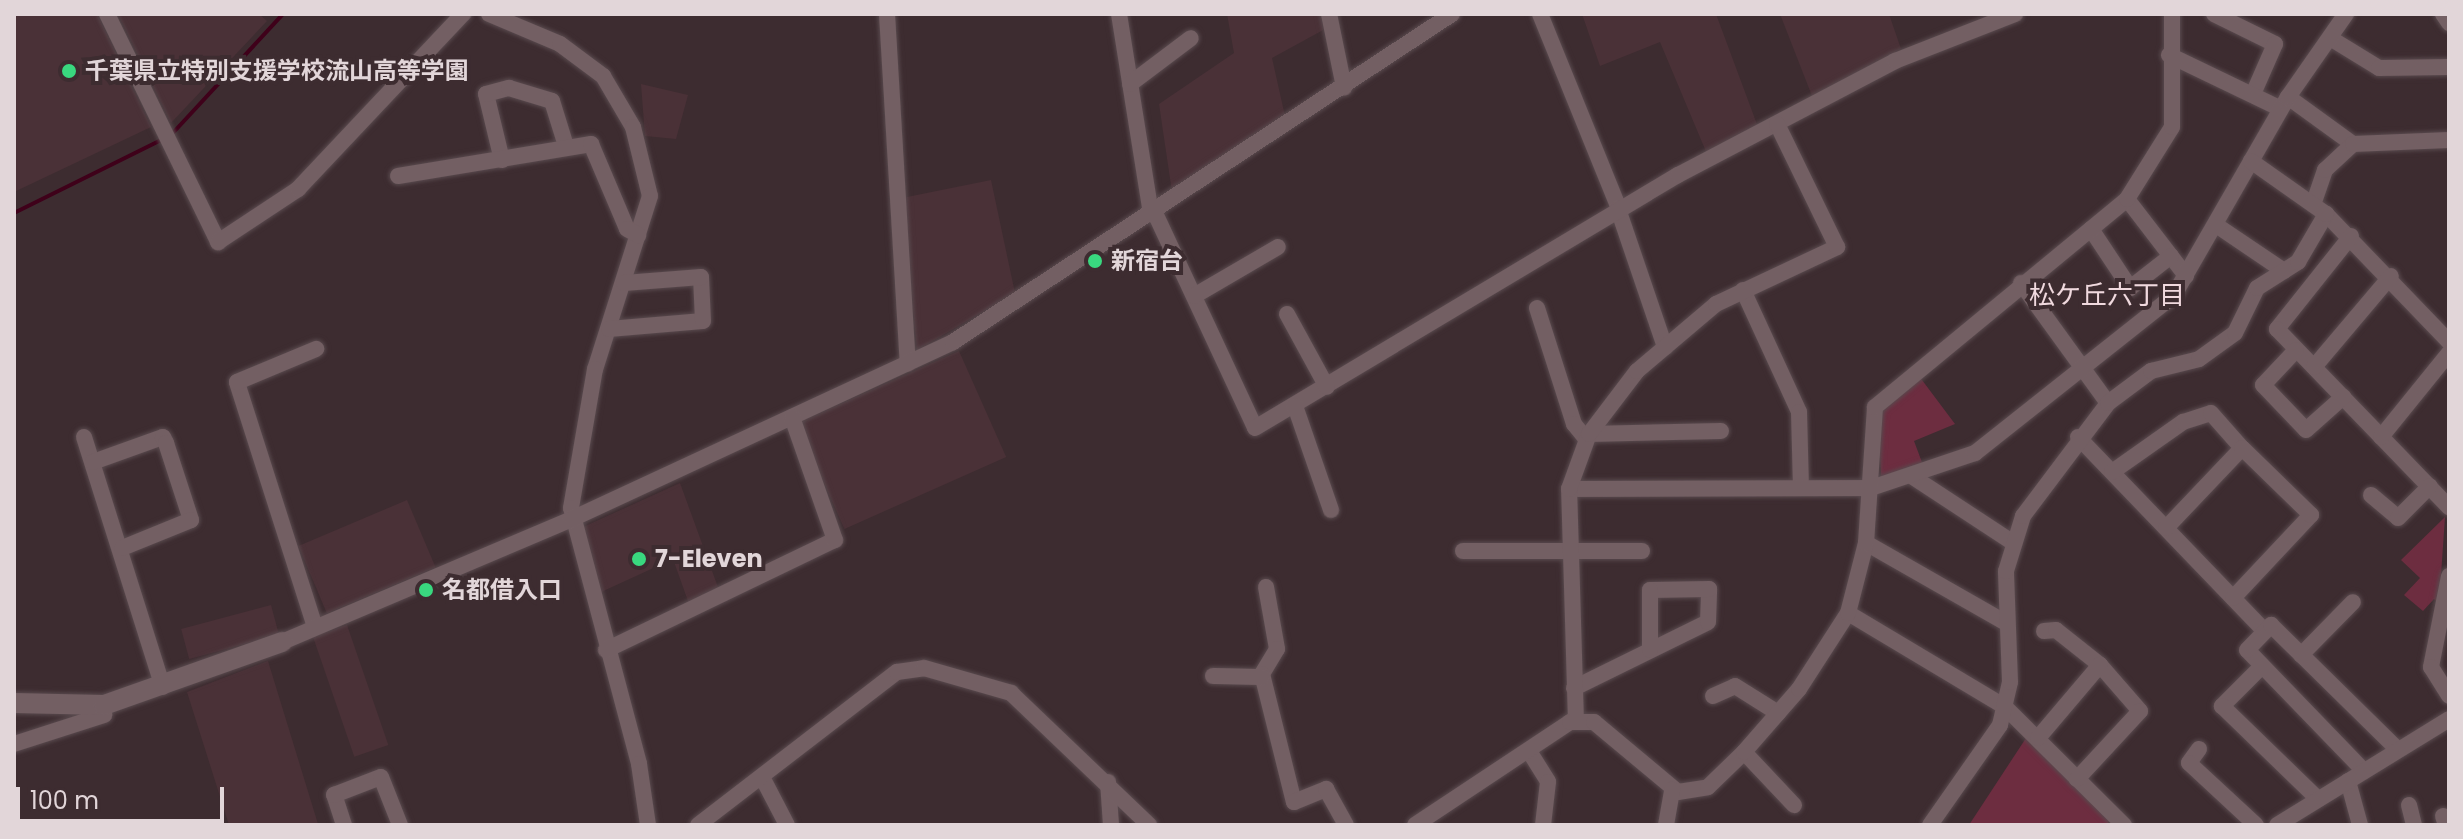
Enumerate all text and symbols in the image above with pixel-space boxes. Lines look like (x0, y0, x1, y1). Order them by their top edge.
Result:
place label: 千葉県立特別支援学校流山高等学園 (85, 57, 469, 85)
marker: 千葉県立特別支援学校流山高等学園 (60, 62, 78, 80)
place label: 新宿台 (1111, 247, 1183, 275)
marker: 新宿台 (1086, 252, 1104, 270)
district label: 松ケ丘六丁目 (2029, 280, 2185, 312)
place label: 7-Eleven (655, 545, 763, 573)
marker: 7-Eleven (630, 550, 648, 568)
place label: 名都借入口 (442, 576, 562, 604)
marker: 名都借入口 (417, 581, 435, 599)
scale bar (20, 771, 228, 821)
text: 100 m (30, 784, 99, 817)

